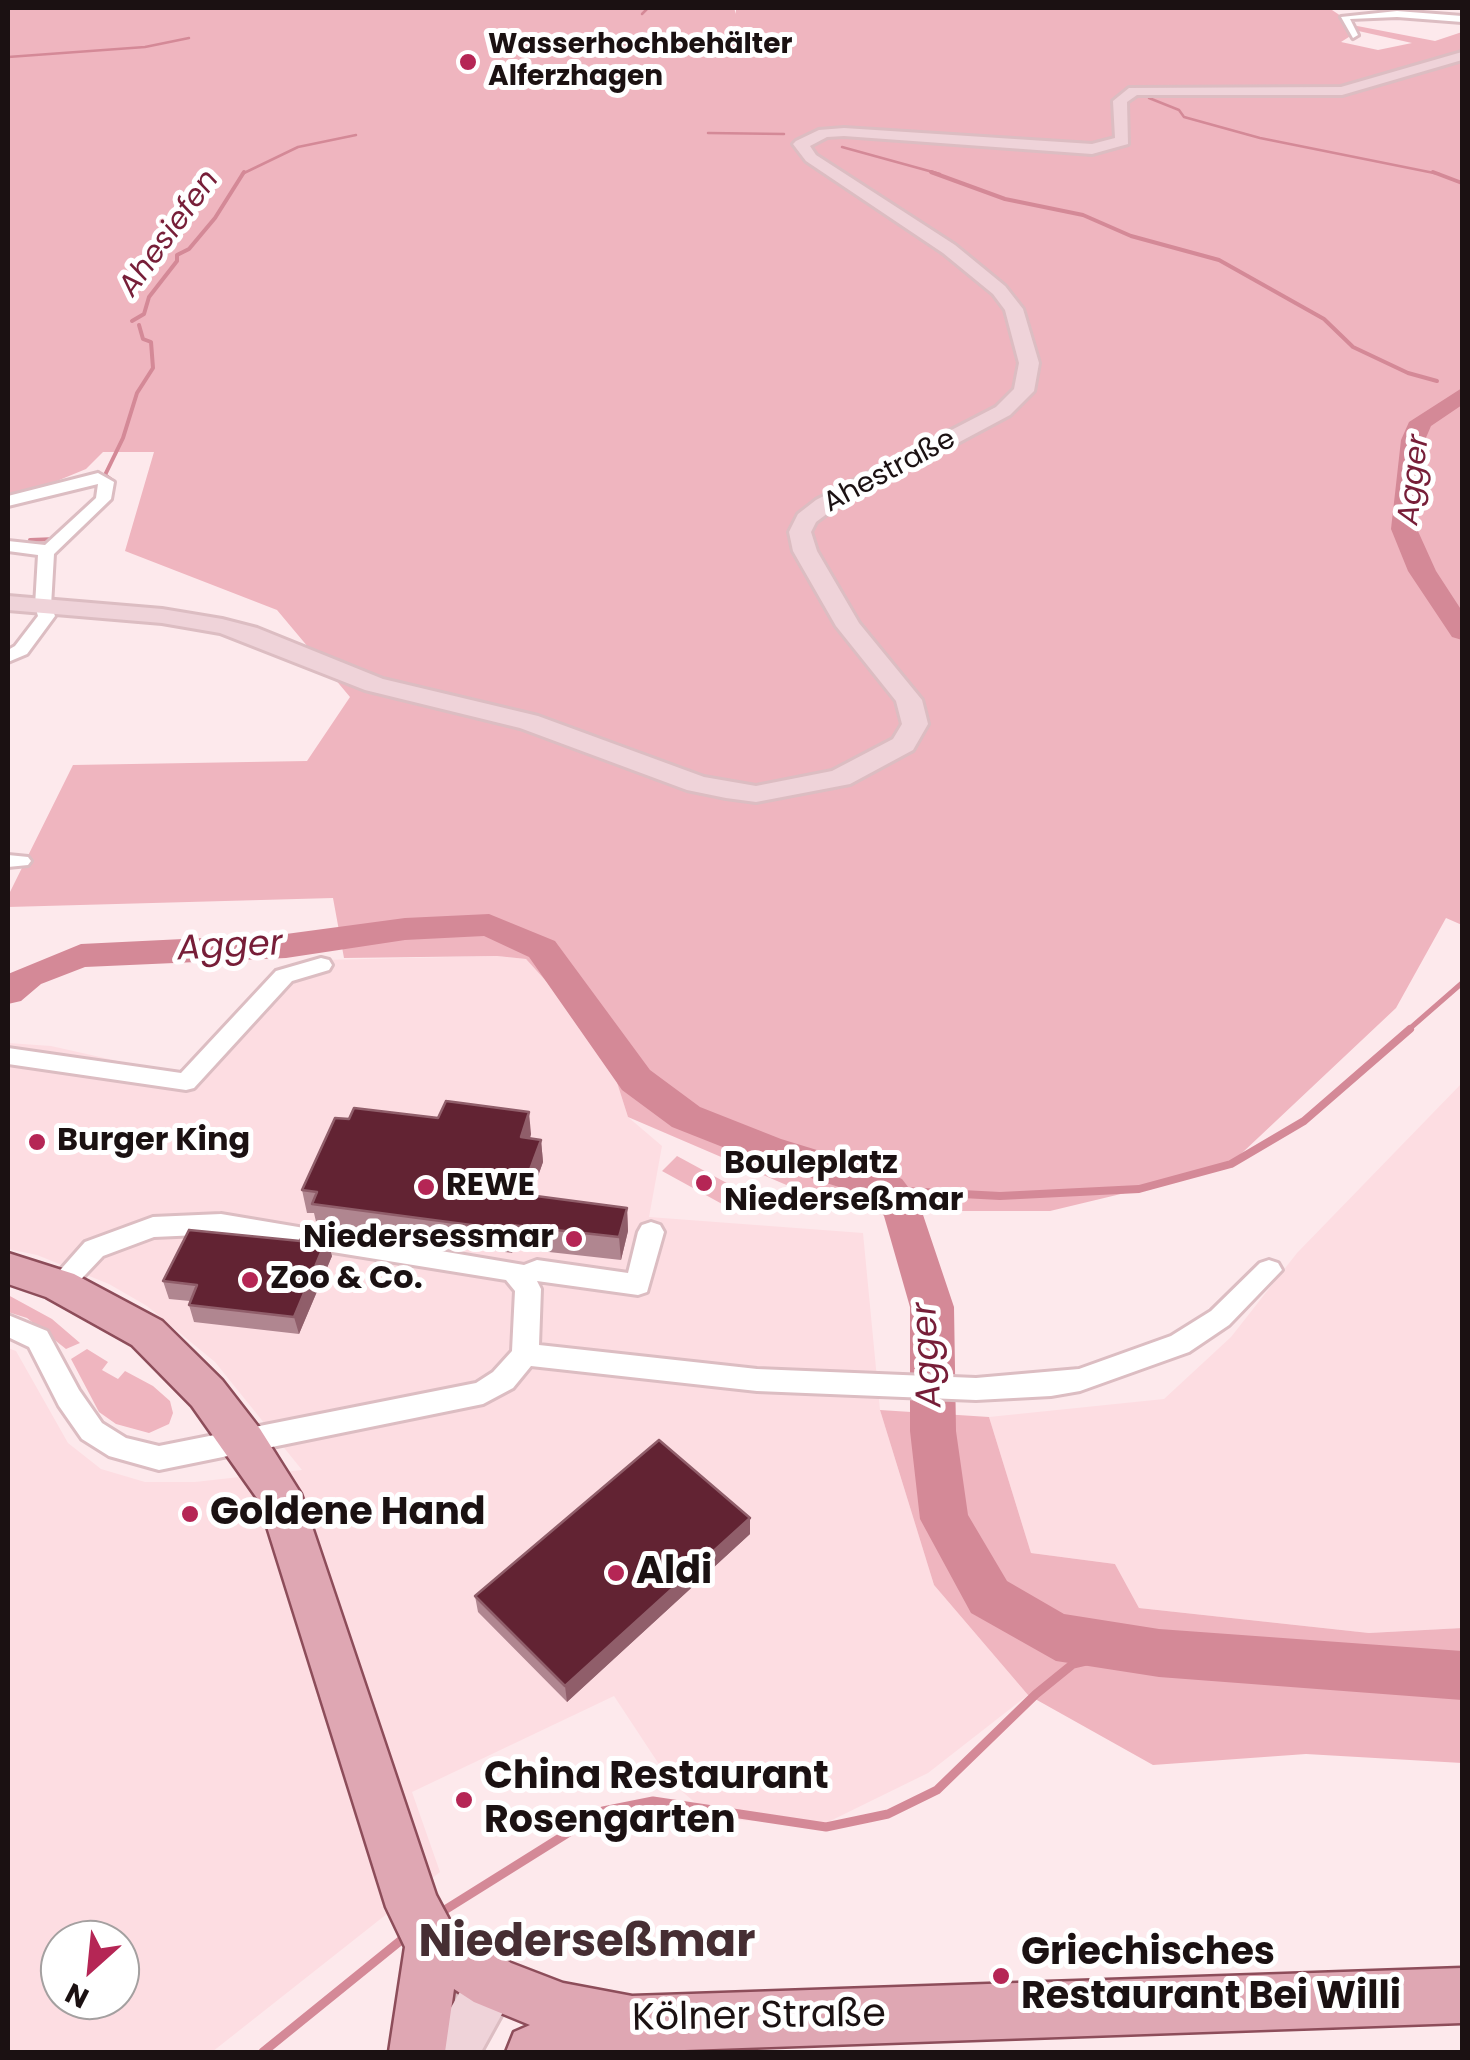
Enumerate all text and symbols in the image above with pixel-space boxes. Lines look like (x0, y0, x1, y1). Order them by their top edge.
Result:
place label: Wasserhochbehälter Alferzhagen (488, 29, 792, 95)
marker: Wasserhochbehälter Alferzhagen (457, 51, 479, 73)
water label: Ahesiefen (112, 164, 228, 304)
street label: Ahestraße (818, 423, 962, 521)
water label: Agger (1392, 433, 1438, 527)
water label: Agger (176, 924, 284, 972)
place label: Burger King (57, 1123, 250, 1161)
marker: Burger King (26, 1131, 48, 1153)
place label: Bouleplatz Niederseßmar (724, 1146, 964, 1221)
place label: REWE (446, 1168, 535, 1206)
marker: Bouleplatz Niederseßmar (693, 1172, 715, 1194)
marker: REWE (415, 1176, 437, 1198)
place label: Niedersessmar (303, 1220, 554, 1258)
marker: Niedersessmar (563, 1228, 585, 1250)
place label: Zoo & Co. (270, 1261, 423, 1299)
marker: Zoo & Co. (239, 1269, 261, 1291)
water label: Agger (905, 1301, 953, 1409)
place label: Goldene Hand (210, 1491, 486, 1537)
marker: Goldene Hand (179, 1503, 201, 1525)
place label: Aldi (636, 1550, 712, 1596)
marker: Aldi (605, 1562, 627, 1584)
place label: China Restaurant Rosengarten (484, 1755, 829, 1845)
marker: China Restaurant Rosengarten (453, 1789, 475, 1811)
district label: Niederseßmar (419, 1918, 755, 1972)
north arrow (40, 1920, 140, 2020)
place label: Griechisches Restaurant Bei Willi (1021, 1931, 1401, 2020)
marker: Griechisches Restaurant Bei Willi (990, 1965, 1012, 1987)
text: N (59, 1973, 95, 2018)
street label: Kölner Straße (632, 1993, 886, 2043)

